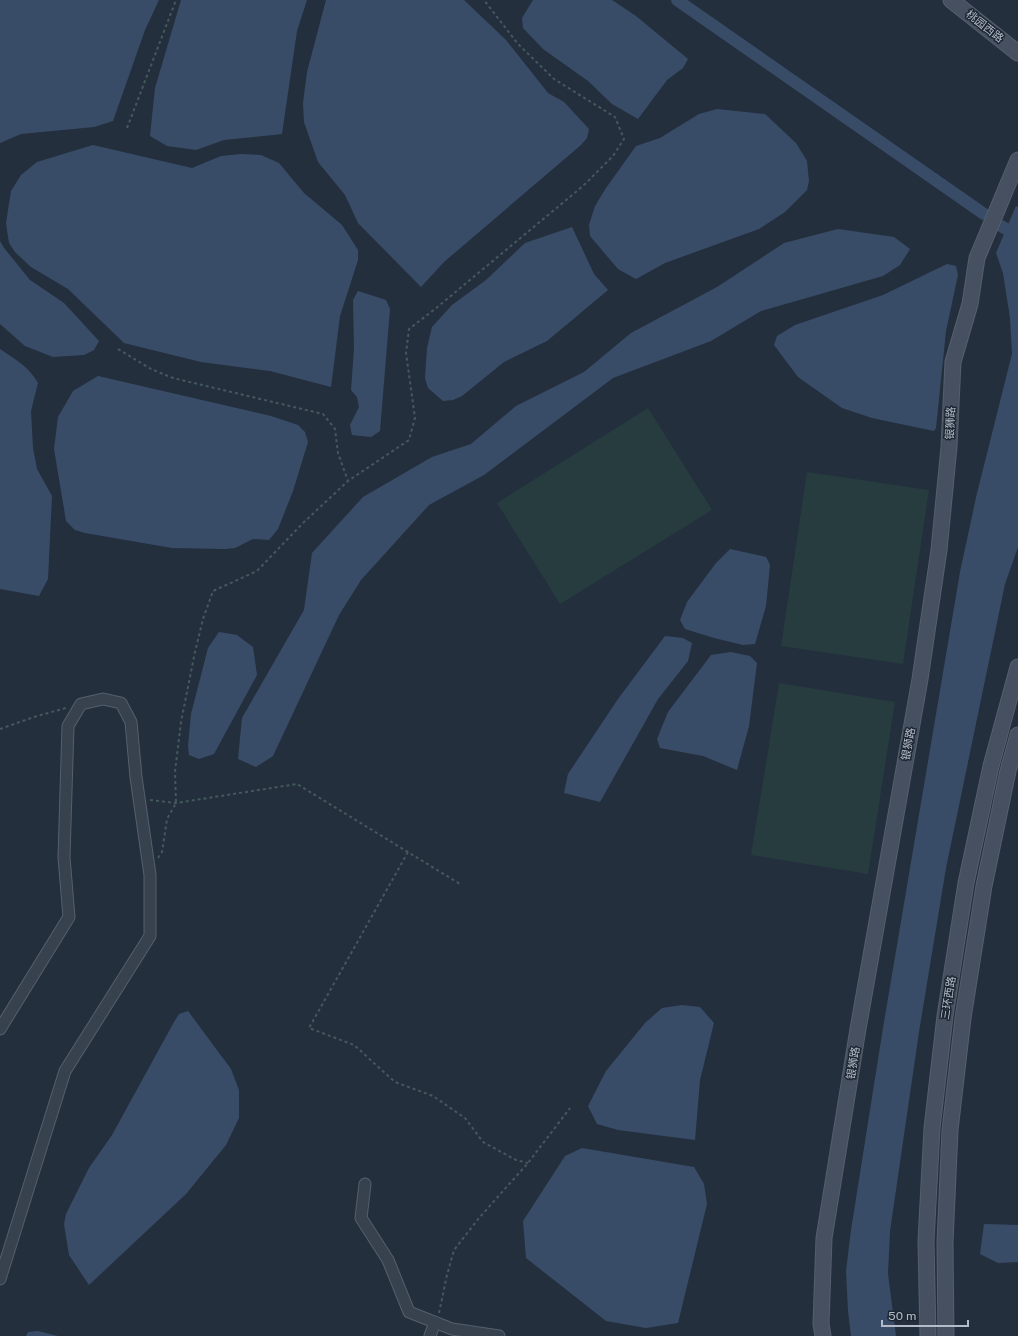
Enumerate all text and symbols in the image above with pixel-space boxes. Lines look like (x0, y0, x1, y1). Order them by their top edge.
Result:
street label: 桃园西路 (964, 8, 1006, 44)
street label: 银狮路 (943, 406, 957, 440)
street label: 银狮路 (899, 727, 917, 761)
street label: 三环西路 (939, 975, 957, 1021)
street label: 银狮路 (844, 1046, 862, 1080)
scale bar (882, 1302, 968, 1328)
text: 50 m (888, 1309, 916, 1323)

